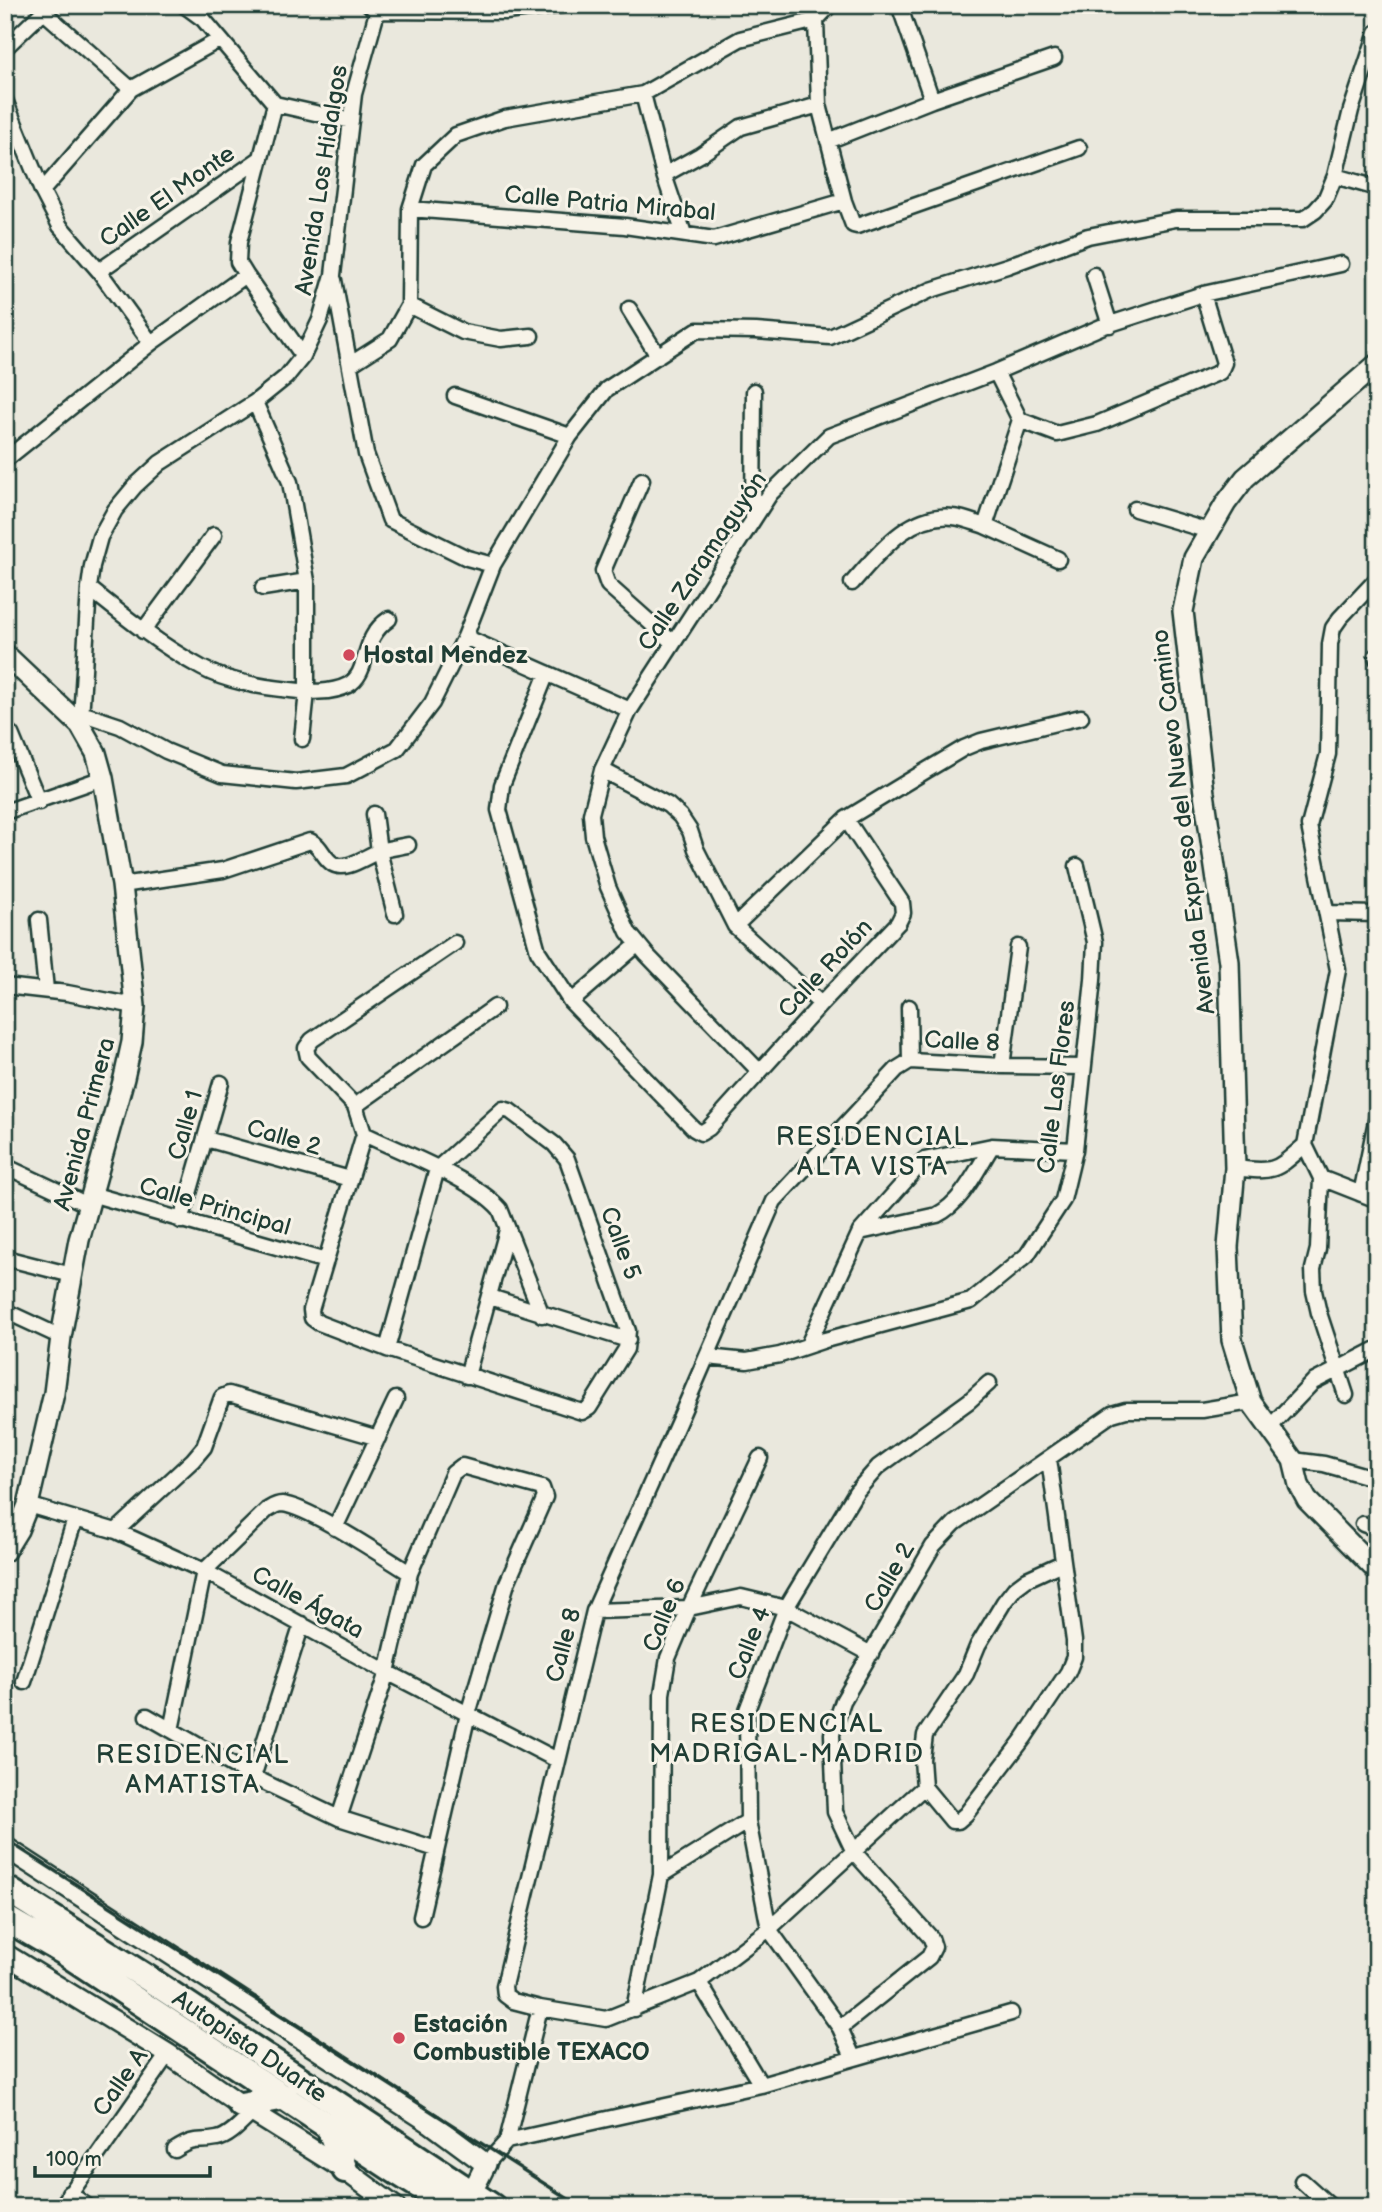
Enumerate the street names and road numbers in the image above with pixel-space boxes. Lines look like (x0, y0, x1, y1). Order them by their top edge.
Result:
street label: Avenida Los Hidalgos (289, 63, 354, 297)
street label: Calle El Monte (94, 139, 240, 254)
street label: Calle Patria Mirabal (503, 180, 717, 227)
street label: Calle Zaramaguyón (632, 466, 773, 656)
street label: Avenida Expreso del Nuevo Camino (1145, 628, 1222, 1016)
street label: Calle Rolón (772, 913, 879, 1024)
street label: Calle Las Flores (1031, 999, 1082, 1175)
street label: Calle 8 (923, 1025, 1001, 1058)
street label: Avenida Primera (47, 1035, 121, 1214)
street label: Calle 1 (162, 1087, 209, 1163)
street label: Calle 2 (243, 1113, 324, 1162)
street label: Calle Principal (136, 1171, 294, 1242)
street label: Calle 5 (594, 1203, 647, 1284)
street label: Calle 2 (858, 1537, 921, 1617)
street label: Calle Ágata (247, 1559, 369, 1645)
street label: Calle 6 (637, 1574, 692, 1656)
street label: Calle 4 (722, 1602, 777, 1684)
street label: Calle 8 (540, 1605, 587, 1686)
street label: Autopista Duarte (167, 1984, 333, 2109)
street label: Calle A (87, 2042, 154, 2122)

